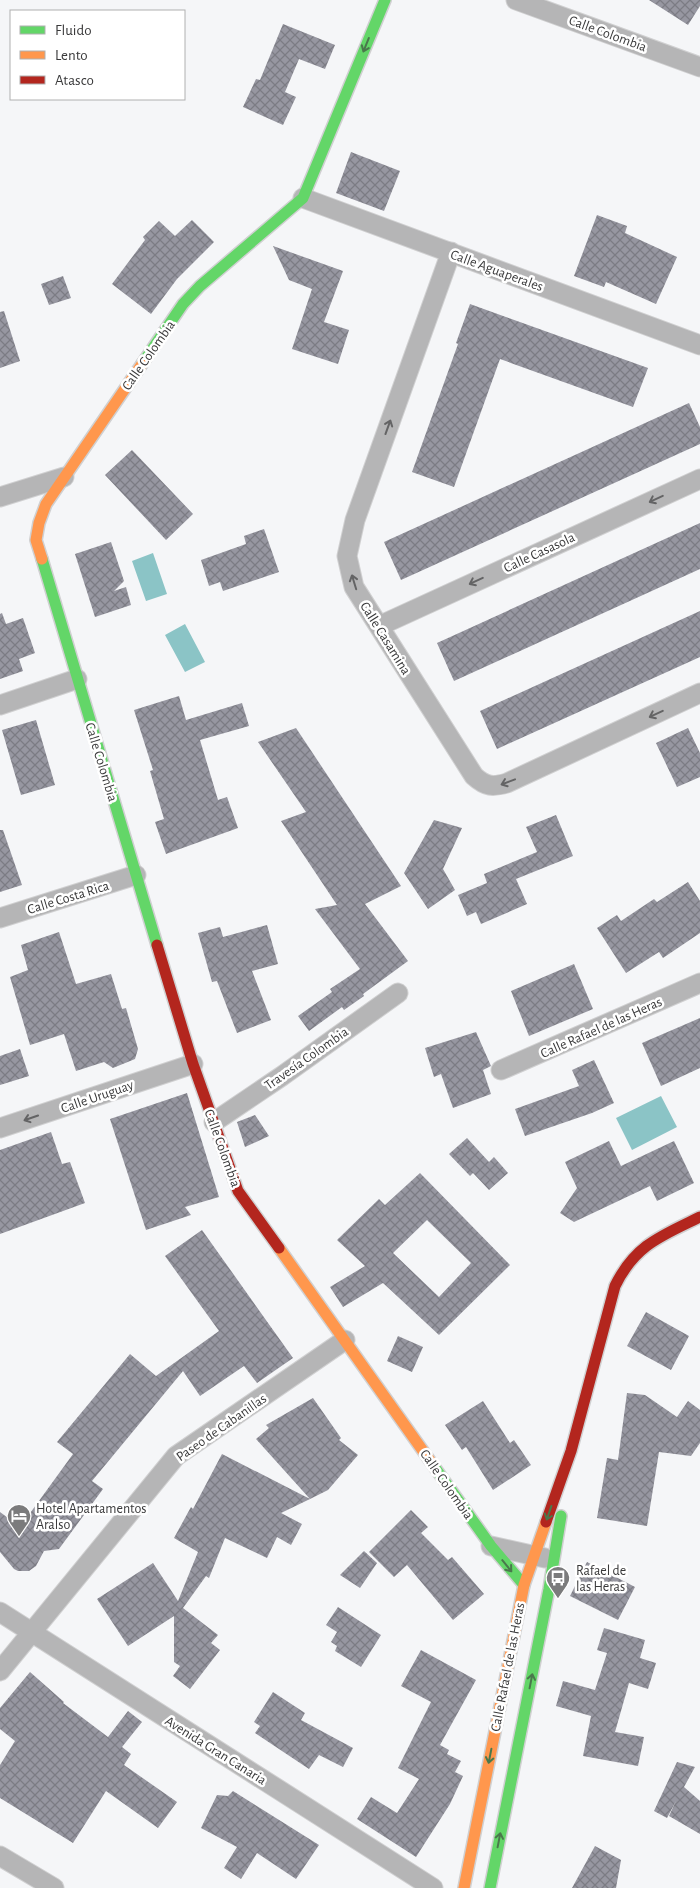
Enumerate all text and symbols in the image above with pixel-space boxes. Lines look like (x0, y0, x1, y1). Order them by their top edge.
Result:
legend (10, 10, 185, 100)
street label: Calle Colombia (567, 13, 649, 55)
text: Fluido (55, 23, 92, 38)
one-way arrow (361, 37, 370, 52)
text: Lento (55, 48, 88, 63)
text: Atasco (55, 73, 94, 88)
street label: Calle Aguaperales (448, 248, 545, 294)
street label: Calle Colombia (120, 318, 178, 393)
one-way arrow (384, 420, 393, 435)
one-way arrow (649, 494, 664, 504)
street label: Calle Casasola (502, 530, 578, 575)
one-way arrow (348, 574, 358, 590)
one-way arrow (469, 577, 484, 586)
street label: Calle Casamina (357, 600, 413, 678)
one-way arrow (649, 709, 664, 719)
street label: Calle Colombia (82, 721, 120, 804)
one-way arrow (501, 778, 516, 787)
street label: Calle Costa Rica (26, 879, 111, 917)
street label: Calle Rafael de las Heras (539, 995, 664, 1061)
street label: Travesía Colombia (262, 1025, 351, 1093)
street label: Calle Uruguay (59, 1078, 135, 1116)
street label: Calle Colombia (202, 1108, 243, 1190)
one-way arrow (24, 1114, 39, 1123)
street label: Paseo de Cabanillas (174, 1391, 269, 1464)
street label: Calle Colombia (417, 1447, 476, 1523)
place label: Hotel Apartamentos Aralso (36, 1502, 146, 1532)
hotel icon: Hotel Apartamentos Aralso (6, 1503, 32, 1537)
one-way arrow (544, 1505, 553, 1520)
one-way arrow (502, 1559, 513, 1572)
place label: Rafael de las Heras (576, 1564, 626, 1594)
bus stop icon: Rafael de las Heras (545, 1565, 571, 1599)
street label: Calle Rafael de las Heras (489, 1601, 527, 1733)
one-way arrow (527, 1673, 536, 1689)
street label: Avenida Gran Canaria (162, 1714, 269, 1788)
one-way arrow (485, 1747, 494, 1763)
one-way arrow (495, 1833, 504, 1849)

